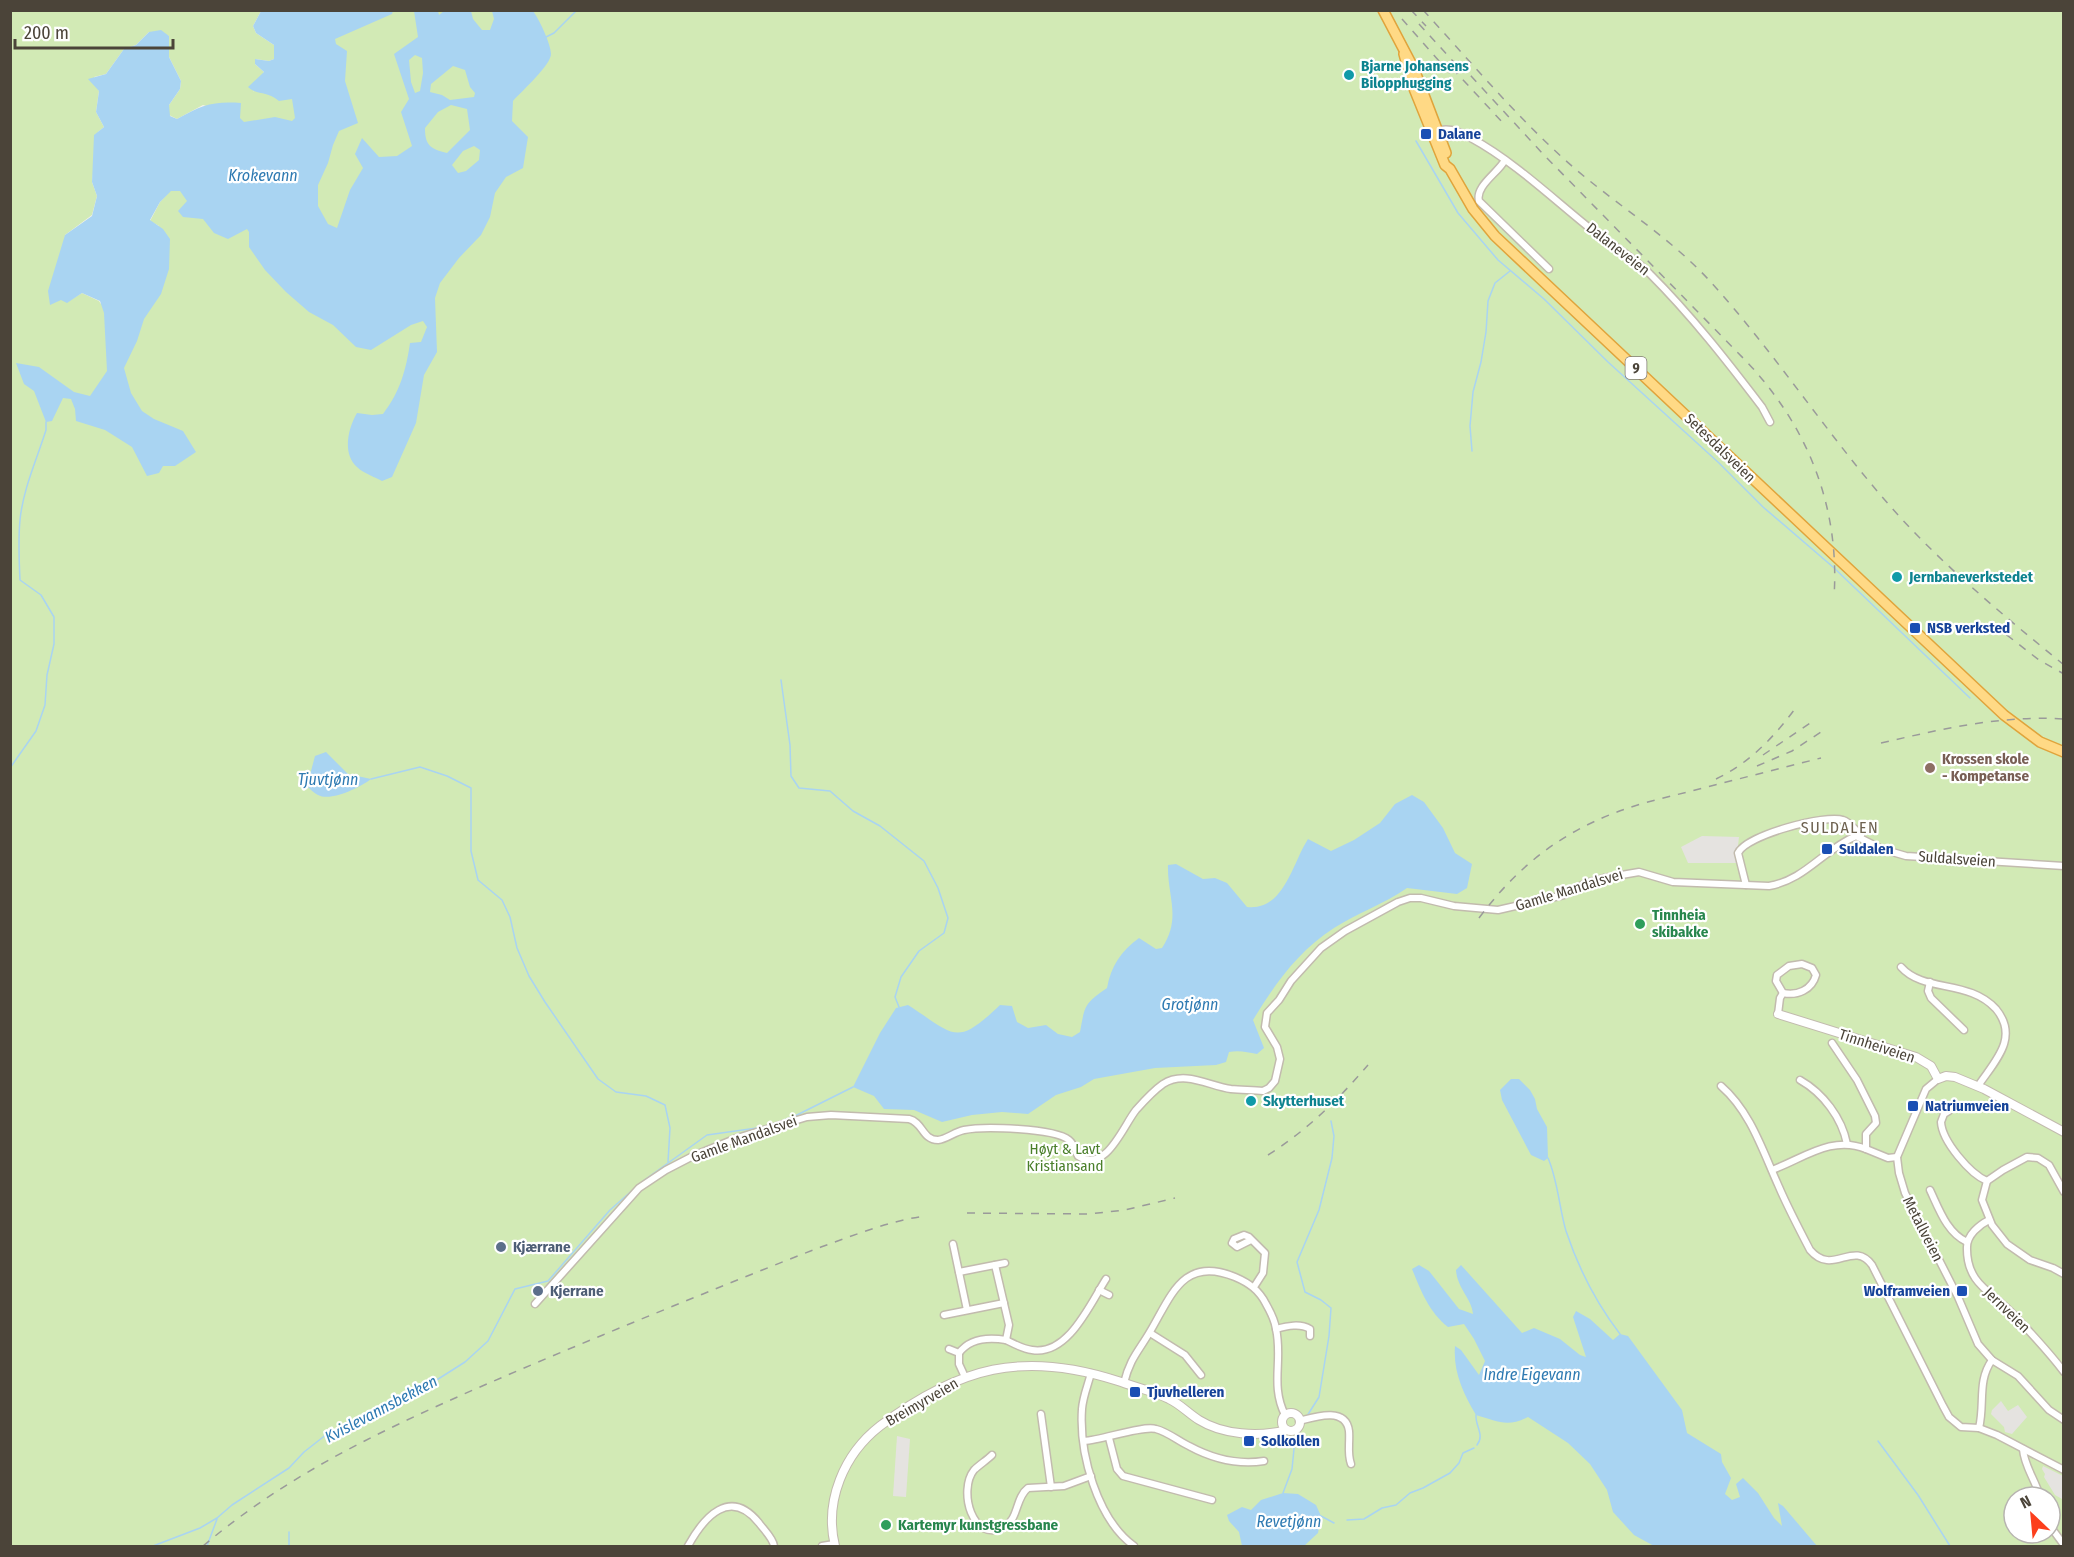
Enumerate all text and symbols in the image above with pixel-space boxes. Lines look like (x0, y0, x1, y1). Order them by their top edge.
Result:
scale bar (15, 12, 172, 50)
text: 200 m (24, 22, 69, 44)
place label: Bjarne Johansens Bilopphugging (1361, 57, 1469, 92)
marker: Bjarne Johansens Bilopphugging (1342, 68, 1356, 82)
place label: Dalane (1438, 125, 1481, 143)
marker: Dalane (1419, 127, 1433, 141)
water label: Krokevann (228, 166, 298, 185)
street label: Dalaneveien (1583, 219, 1653, 279)
road number: 9 (1626, 357, 1646, 379)
street label: Setesdalsveien (1681, 410, 1759, 486)
place label: Jernbaneverkstedet (1908, 568, 2034, 586)
marker: Jernbaneverkstedet (1890, 570, 1904, 584)
place label: NSB verksted (1927, 619, 2010, 637)
marker: NSB verksted (1908, 621, 1922, 635)
place label: Krossen skole - Kompetanse (1942, 750, 2029, 785)
marker: Krossen skole - Kompetanse (1923, 761, 1937, 775)
water label: Tjuvtjønn (298, 770, 358, 789)
district label: SULDALEN (1801, 818, 1879, 837)
place label: Suldalen (1839, 840, 1894, 858)
marker: Suldalen (1820, 842, 1834, 856)
street label: Suldalsveien (1918, 847, 1996, 871)
street label: Gamle Mandalsvei (1513, 865, 1625, 915)
place label: Tinnheia skibakke (1652, 906, 1709, 941)
marker: Tinnheia skibakke (1633, 917, 1647, 931)
water label: Grotjønn (1162, 995, 1218, 1014)
street label: Tinnheiveien (1837, 1025, 1917, 1067)
place label: Skytterhuset (1263, 1092, 1345, 1110)
marker: Skytterhuset (1244, 1094, 1258, 1108)
place label: Natriumveien (1925, 1097, 2009, 1115)
marker: Natriumveien (1906, 1099, 1920, 1113)
street label: Gamle Mandalsvei (689, 1111, 799, 1167)
park label: Høyt & Lavt Kristiansand (1027, 1140, 1103, 1175)
street label: Metallveien (1899, 1193, 1947, 1265)
place label: Kjærrane (513, 1238, 571, 1256)
marker: Kjærrane (494, 1240, 508, 1254)
place label: Kjerrane (550, 1282, 604, 1300)
place label: Wolframveien (1864, 1282, 1950, 1300)
street label: Jernveien (1980, 1283, 2034, 1337)
marker: Kjerrane (531, 1284, 545, 1298)
marker: Wolframveien (1955, 1284, 1969, 1298)
water label: Indre Eigevann (1483, 1365, 1581, 1384)
water label: Kvislevannsbekken (322, 1371, 440, 1447)
street label: Breimyrveien (883, 1374, 961, 1430)
place label: Tjuvhelleren (1147, 1383, 1224, 1401)
marker: Tjuvhelleren (1128, 1385, 1142, 1399)
place label: Solkollen (1261, 1432, 1320, 1450)
marker: Solkollen (1242, 1434, 1256, 1448)
north arrow (2002, 1485, 2062, 1545)
text: N (2017, 1491, 2034, 1513)
water label: Revetjønn (1257, 1512, 1321, 1531)
place label: Kartemyr kunstgressbane (898, 1516, 1059, 1534)
marker: Kartemyr kunstgressbane (879, 1518, 893, 1532)

